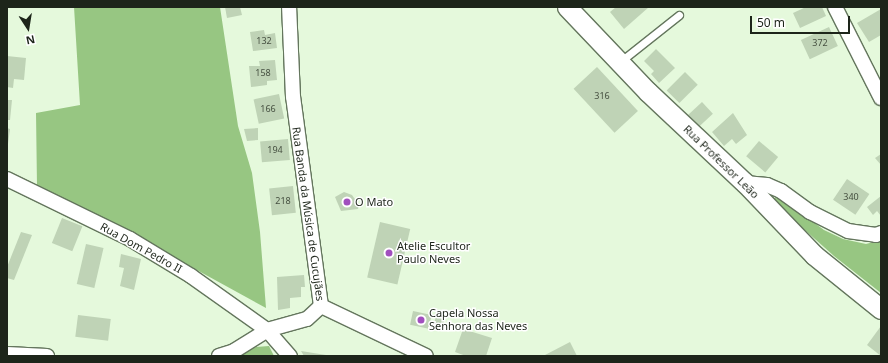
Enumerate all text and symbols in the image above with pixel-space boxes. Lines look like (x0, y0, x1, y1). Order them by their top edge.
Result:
north arrow (8, 8, 48, 48)
scale bar (752, 8, 852, 34)
text: 50 m (757, 14, 785, 31)
text: N (25, 32, 37, 48)
house number: 132 (256, 36, 272, 46)
house number: 372 (812, 38, 828, 48)
house number: 158 (255, 68, 271, 78)
house number: 316 (594, 91, 610, 101)
house number: 166 (260, 104, 276, 114)
street label: Rua Professor Leão (681, 123, 761, 201)
street label: Rua Banda da Música de Cucujães (289, 126, 327, 302)
house number: 194 (267, 145, 283, 155)
house number: 340 (843, 192, 859, 202)
place label: O Mato (355, 195, 393, 209)
house number: 218 (275, 196, 291, 206)
marker: O Mato (342, 197, 352, 207)
street label: Rua Dom Pedro II (98, 220, 184, 276)
place label: Atelie Escultor Paulo Neves (397, 240, 470, 266)
marker: Atelie Escultor Paulo Neves (384, 248, 394, 258)
place label: Capela Nossa Senhora das Neves (429, 307, 527, 333)
marker: Capela Nossa Senhora das Neves (416, 315, 426, 325)

